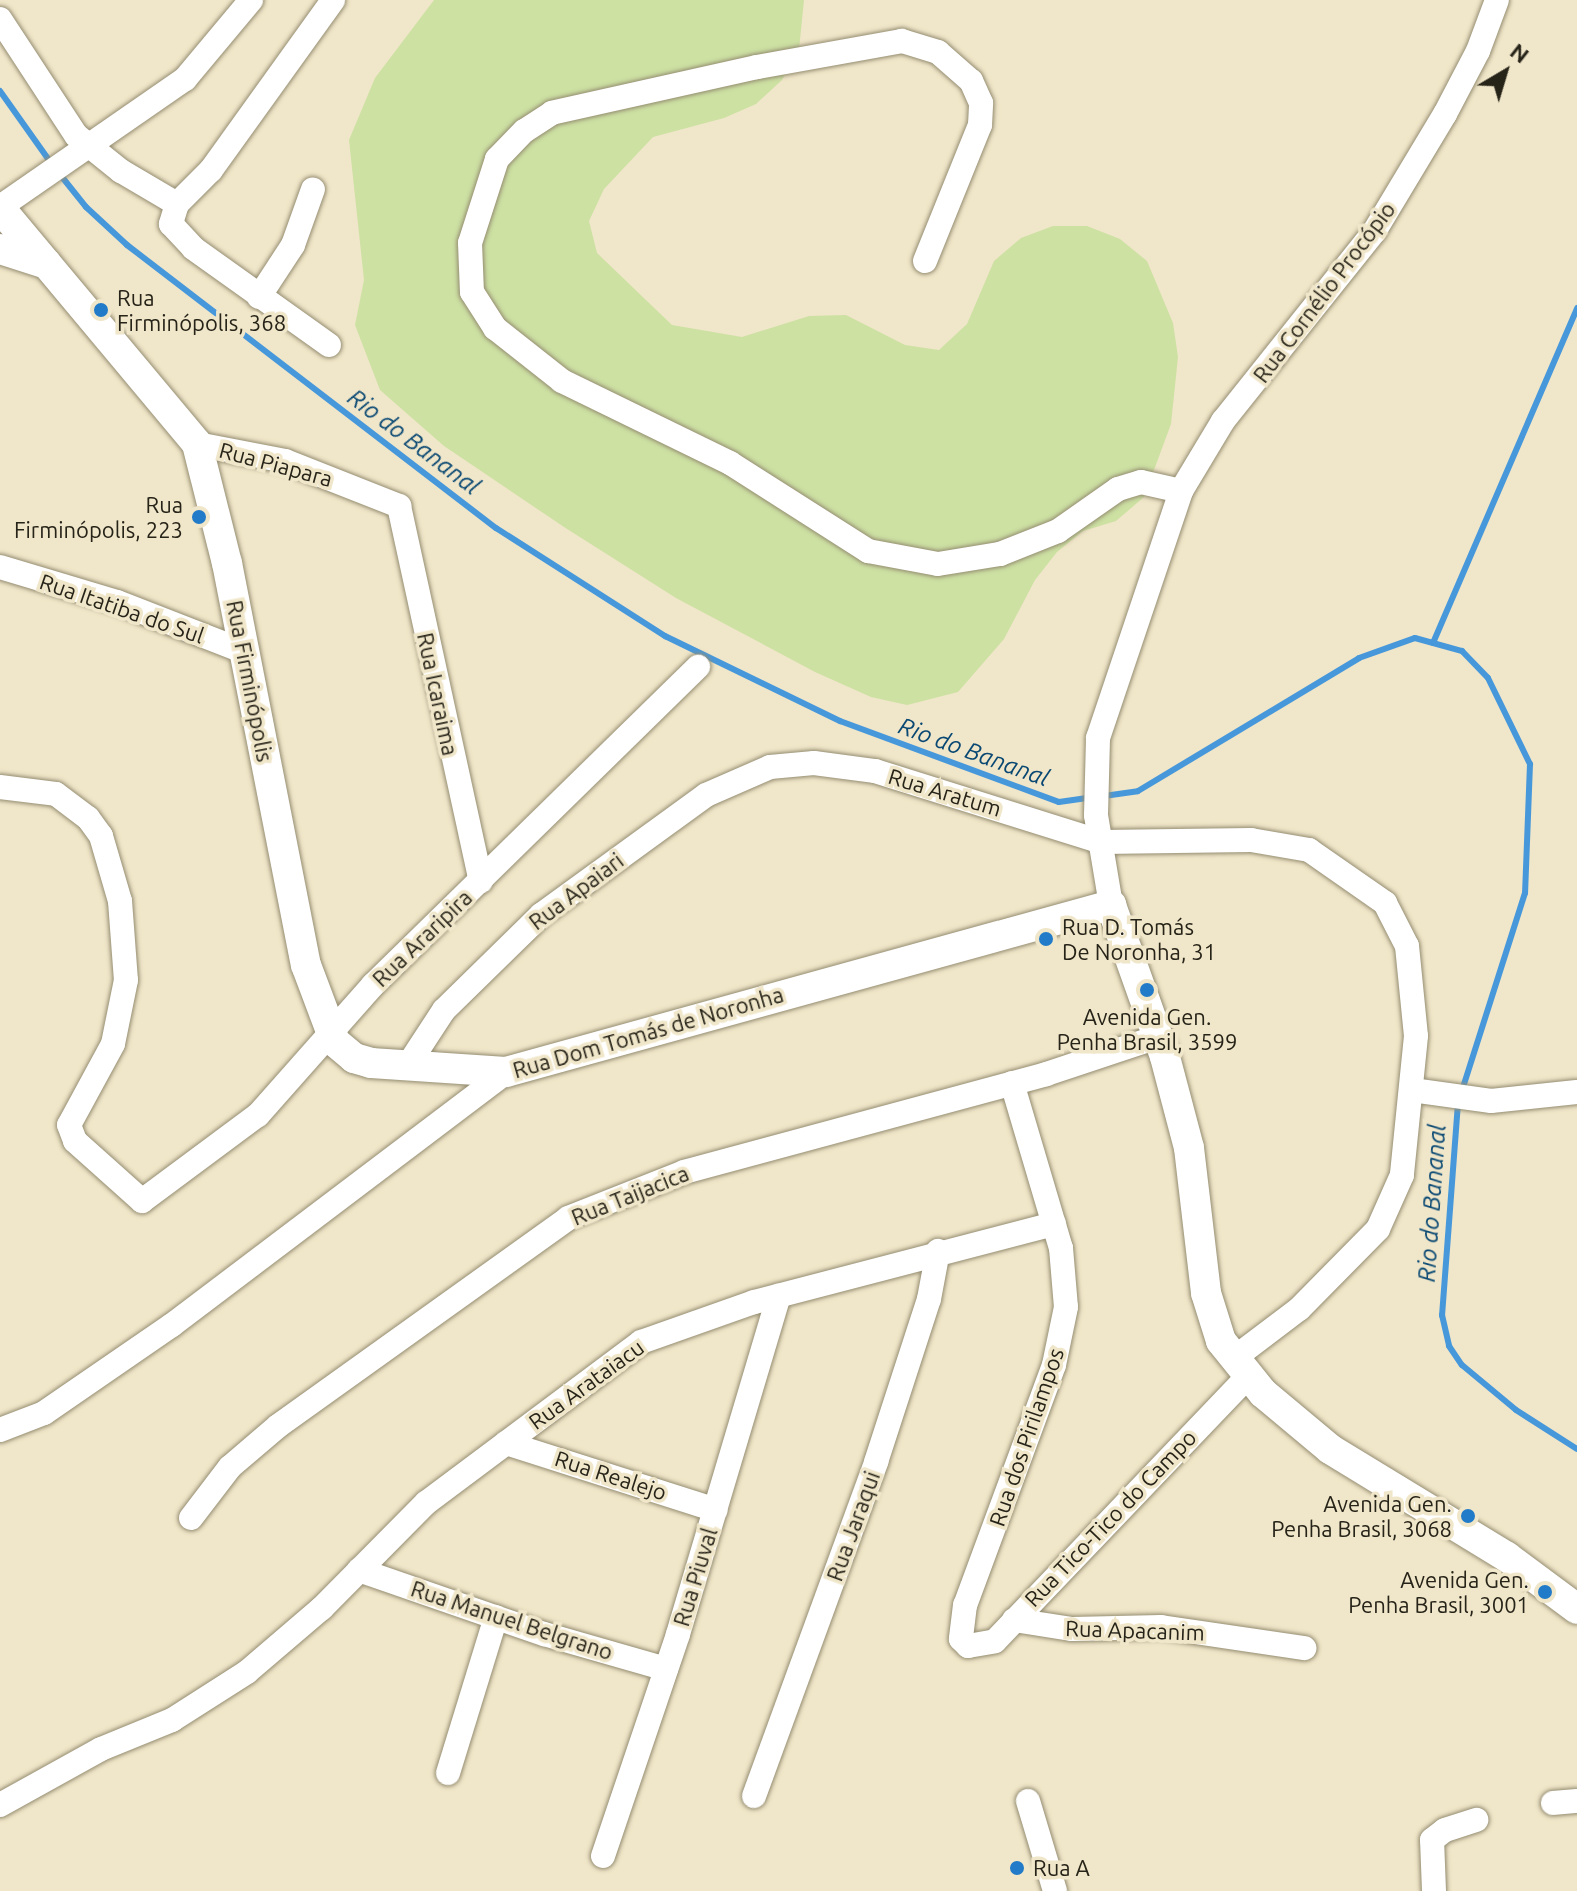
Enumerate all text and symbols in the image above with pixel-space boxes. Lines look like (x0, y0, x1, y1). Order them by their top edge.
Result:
north arrow (1465, 32, 1545, 112)
text: N (1506, 38, 1534, 68)
street label: Rua Cornélio Procópio (1247, 196, 1401, 388)
place label: Rua Firminópolis, 368 (117, 284, 286, 336)
marker: Rua Firminópolis, 368 (92, 301, 110, 319)
water label: Rio do Bananal (342, 383, 486, 501)
street label: Rua Piapara (216, 436, 336, 492)
place label: Rua Firminópolis, 223 (14, 491, 183, 542)
marker: Rua Firminópolis, 223 (190, 508, 208, 526)
street label: Rua Itatiba do Sul (36, 568, 208, 648)
street label: Rua Firminópolis (221, 598, 279, 764)
street label: Rua Icaraima (412, 630, 464, 758)
water label: Rio do Bananal (895, 711, 1053, 793)
street label: Rua Aratum (885, 762, 1005, 822)
street label: Rua Apaiari (524, 847, 628, 935)
street label: Rua Araripira (367, 884, 477, 992)
place label: Rua D. Tomás De Noronha, 31 (1062, 913, 1216, 964)
marker: Rua D. Tomás De Noronha, 31 (1037, 930, 1055, 948)
street label: Rua Dom Tomás de Noronha (510, 981, 786, 1083)
marker: Avenida Gen. Penha Brasil, 3599 (1138, 981, 1156, 999)
place label: Avenida Gen. Penha Brasil, 3599 (1057, 1003, 1237, 1054)
water label: Rio do Bananal (1412, 1123, 1452, 1283)
street label: Rua Taijacica (567, 1159, 693, 1231)
street label: Rua Arataiacu (523, 1333, 649, 1435)
street label: Rua dos Pirilampos (983, 1345, 1069, 1529)
street label: Rua Tico-Tico do Campo (1019, 1424, 1201, 1612)
street label: Rua Realejo (552, 1445, 670, 1505)
street label: Rua Jaraqui (821, 1467, 885, 1585)
place label: Avenida Gen. Penha Brasil, 3068 (1271, 1490, 1452, 1542)
marker: Avenida Gen. Penha Brasil, 3068 (1459, 1507, 1477, 1525)
street label: Rua Piuval (668, 1525, 722, 1629)
place label: Avenida Gen. Penha Brasil, 3001 (1348, 1566, 1529, 1618)
street label: Rua Manuel Belgrano (408, 1575, 616, 1665)
marker: Avenida Gen. Penha Brasil, 3001 (1536, 1583, 1554, 1601)
street label: Rua Apacanim (1065, 1614, 1205, 1646)
place label: Rua A (1033, 1855, 1090, 1881)
marker: Rua A (1008, 1859, 1026, 1877)

